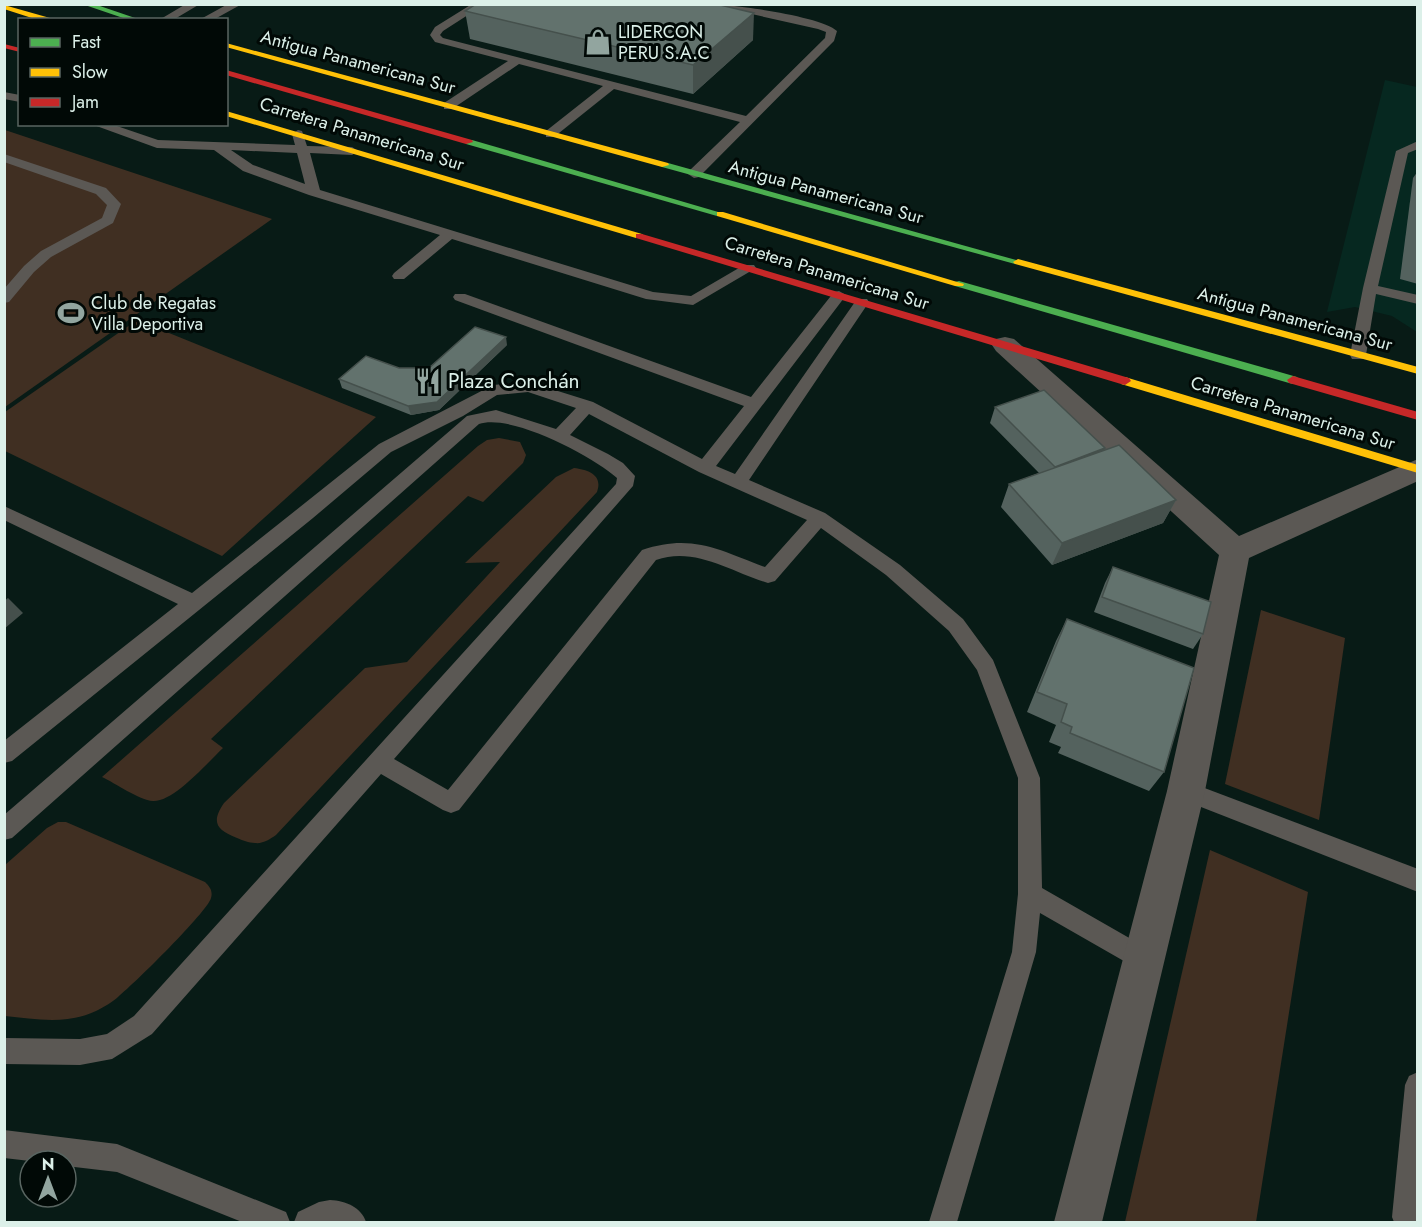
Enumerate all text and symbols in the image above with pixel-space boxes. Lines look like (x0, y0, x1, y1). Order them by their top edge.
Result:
legend (18, 18, 228, 126)
place label: LIDERCON PERU S.A.C (618, 19, 710, 66)
street label: Antigua Panamericana Sur (258, 23, 459, 101)
shop icon: LIDERCON PERU S.A.C (583, 27, 613, 57)
text: Fast (72, 29, 101, 55)
text: Slow (72, 59, 109, 85)
text: Jam (70, 89, 99, 115)
street label: Carretera Panamericana Sur (257, 90, 468, 178)
street label: Antigua Panamericana Sur (726, 153, 927, 231)
street label: Carretera Panamericana Sur (722, 229, 933, 317)
street label: Antigua Panamericana Sur (1195, 280, 1396, 358)
place label: Club de Regatas Villa Deportiva (91, 290, 216, 337)
sports icon: Club de Regatas Villa Deportiva (56, 298, 86, 328)
restaurant icon: Plaza Conchán (413, 366, 443, 396)
place label: Plaza Conchán (448, 366, 580, 396)
street label: Carretera Panamericana Sur (1188, 369, 1399, 457)
north arrow (18, 1149, 78, 1209)
text: N (42, 1153, 54, 1176)

